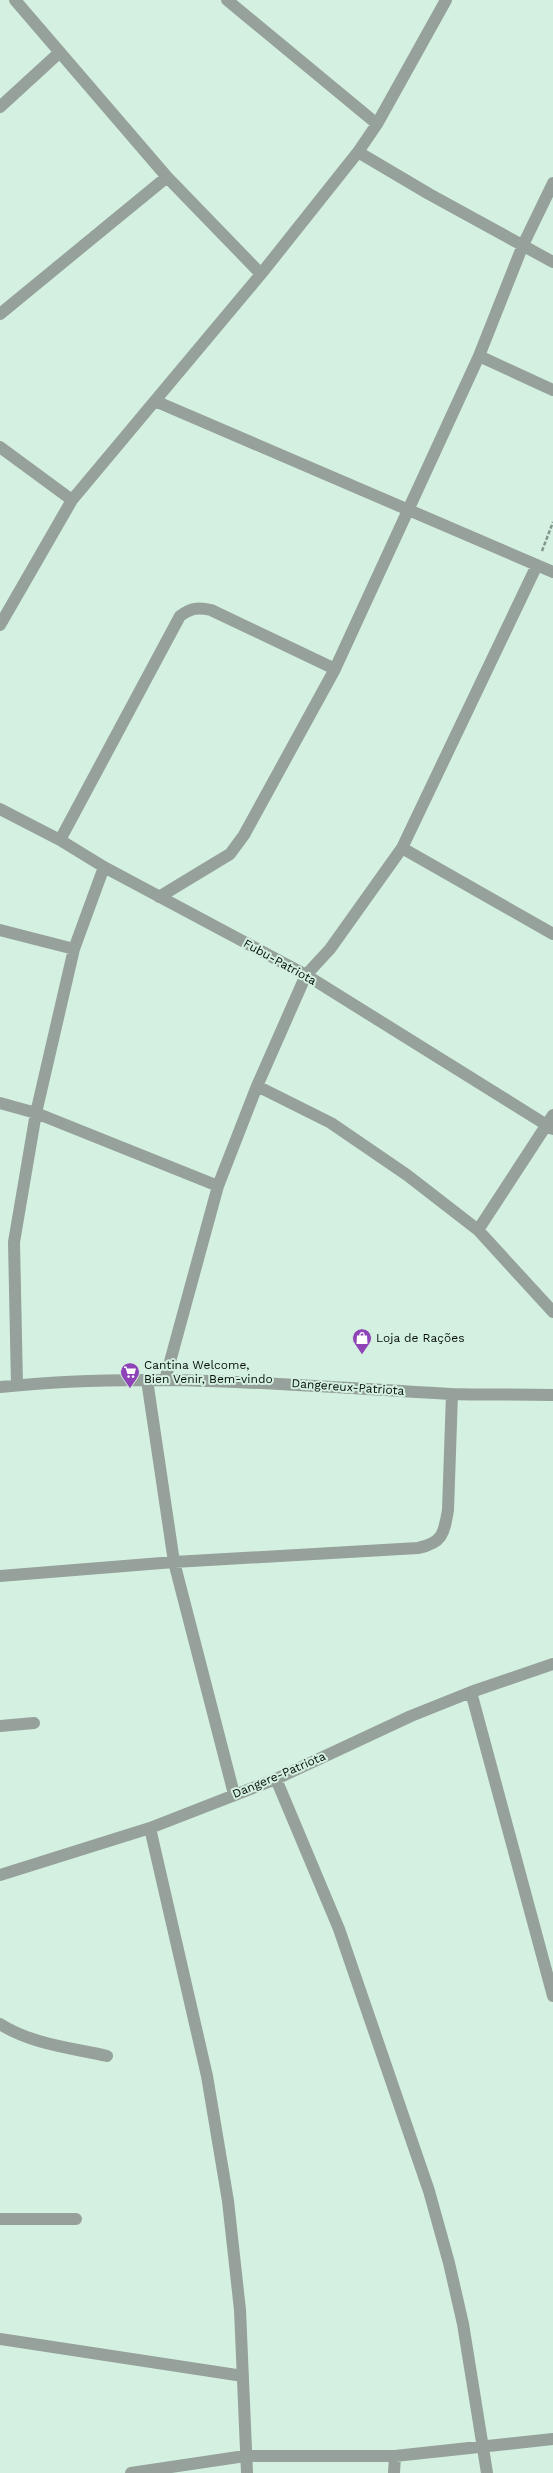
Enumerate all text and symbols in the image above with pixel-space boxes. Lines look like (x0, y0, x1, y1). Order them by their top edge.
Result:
street label: Fubu-Patriota (241, 936, 319, 988)
shop icon: Loja de Rações (351, 1327, 373, 1355)
place label: Loja de Rações (376, 1331, 464, 1345)
place label: Cantina Welcome, Bien Venir, Bem-vindo (144, 1358, 273, 1386)
supermarket icon: Cantina Welcome, Bien Venir, Bem-vindo (119, 1361, 141, 1389)
street label: Dangereux-Patriota (291, 1376, 405, 1398)
street label: Dangere-Patriota (230, 1749, 328, 1801)

